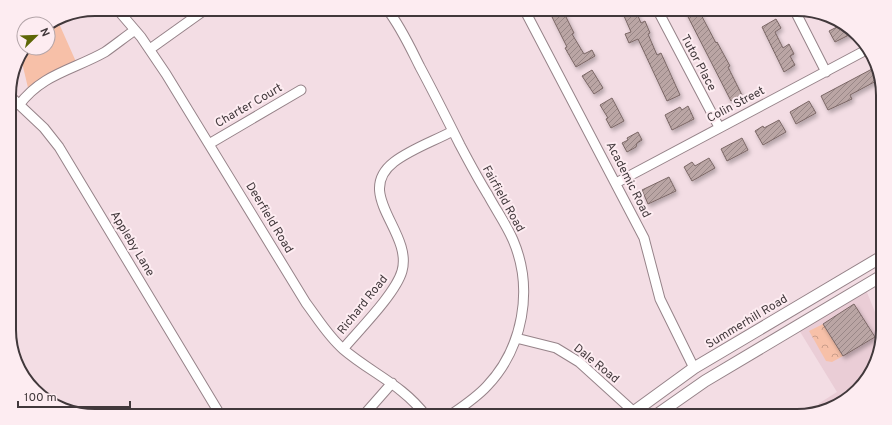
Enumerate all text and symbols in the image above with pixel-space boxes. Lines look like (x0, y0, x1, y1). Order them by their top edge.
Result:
north arrow (16, 16, 56, 56)
text: N (36, 26, 52, 39)
street label: Tutor Place (676, 32, 720, 94)
street label: Charter Court (212, 80, 286, 132)
street label: Colin Street (704, 83, 768, 127)
street label: Academic Road (602, 139, 654, 221)
street label: Fairfield Road (478, 163, 528, 235)
street label: Deerfield Road (242, 180, 296, 256)
street label: Appleby Lane (106, 208, 158, 280)
street label: Richard Road (334, 272, 392, 338)
street label: Summerhill Road (703, 291, 791, 353)
street label: Dale Road (570, 341, 622, 387)
scale bar (18, 383, 130, 409)
text: 100 m (24, 390, 57, 406)

